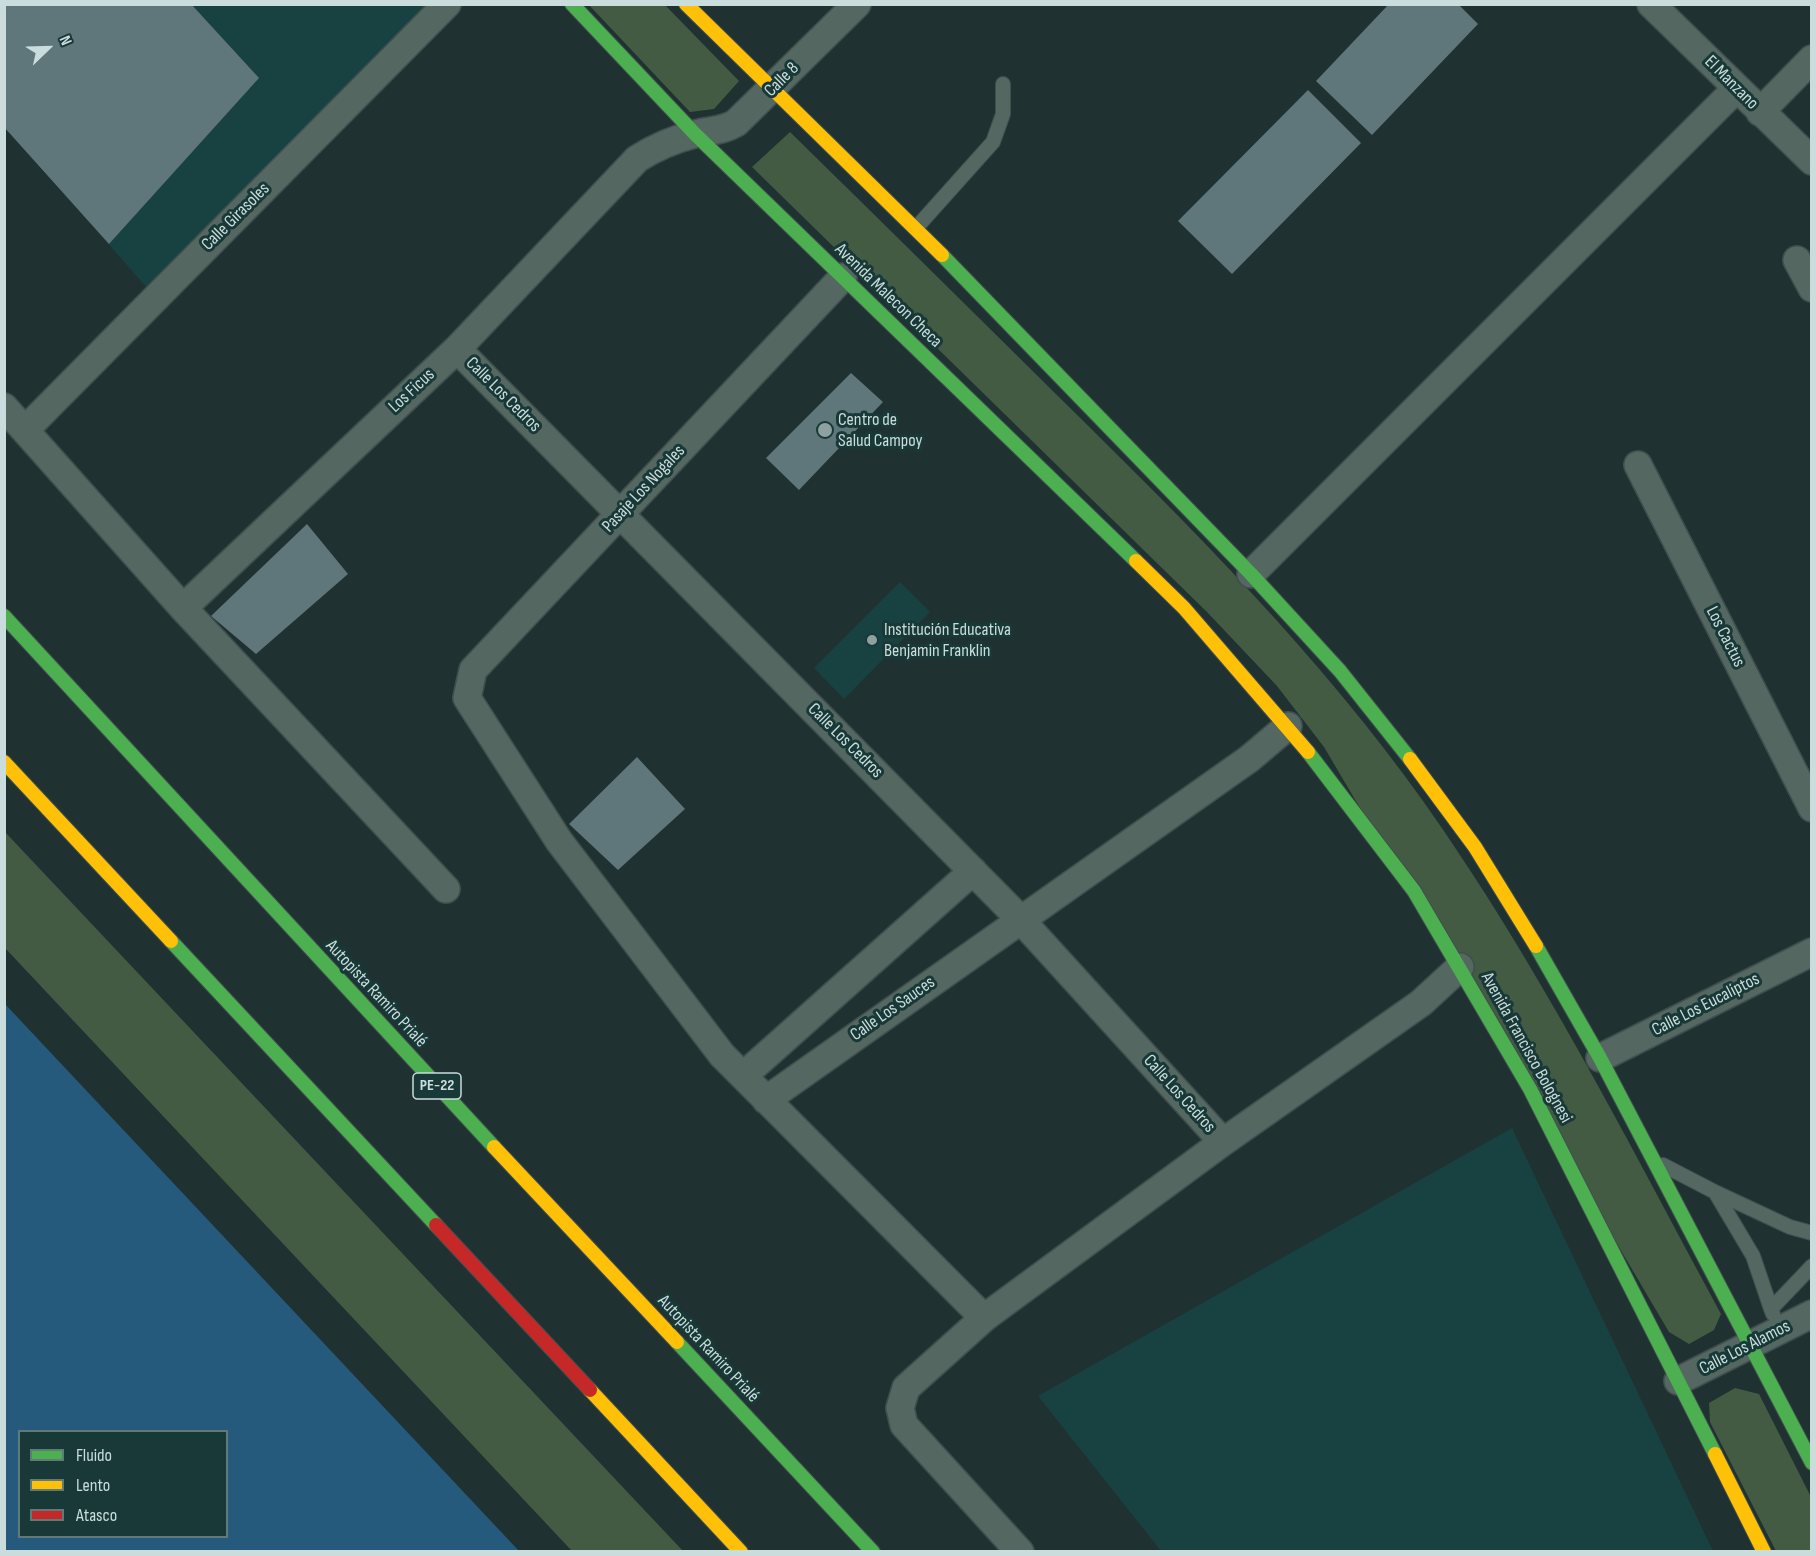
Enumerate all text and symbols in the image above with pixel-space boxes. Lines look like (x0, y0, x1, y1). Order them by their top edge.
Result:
north arrow (18, 18, 78, 78)
text: N (55, 33, 75, 48)
street label: El Manzano (1699, 51, 1763, 115)
street label: Calle 8 (760, 58, 804, 102)
street label: Calle Girasoles (197, 178, 275, 256)
street label: Avenida Malecon Checa (830, 239, 946, 353)
street label: Calle Los Cedros (461, 353, 545, 437)
street label: Los Ficus (385, 364, 439, 418)
place label: Centro de Salud Campoy (838, 409, 923, 452)
marker: Centro de Salud Campoy (816, 421, 834, 439)
street label: Pasaje Los Nogales (598, 441, 690, 537)
street label: Los Cactus (1701, 603, 1749, 671)
place label: Institución Educativa Benjamin Franklin (884, 619, 1011, 662)
marker: Institución Educativa Benjamin Franklin (865, 633, 879, 647)
street label: Calle Los Cedros (803, 699, 887, 783)
street label: Autopista Ramiro Prialé (321, 936, 431, 1052)
street label: Avenida Francisco Bolognesi (1476, 969, 1576, 1127)
street label: Calle Los Eucaliptos (1649, 969, 1763, 1041)
street label: Calle Los Sauces (847, 972, 939, 1046)
street label: Calle Los Cedros (1138, 1051, 1220, 1137)
road number: PE-22 (413, 1073, 461, 1099)
street label: Autopista Ramiro Prialé (653, 1291, 763, 1407)
street label: Calle Los Alamos (1696, 1316, 1794, 1380)
legend (18, 1430, 228, 1538)
text: Fluido (76, 1445, 112, 1466)
text: Lento (76, 1475, 110, 1496)
text: Atasco (76, 1505, 117, 1526)

